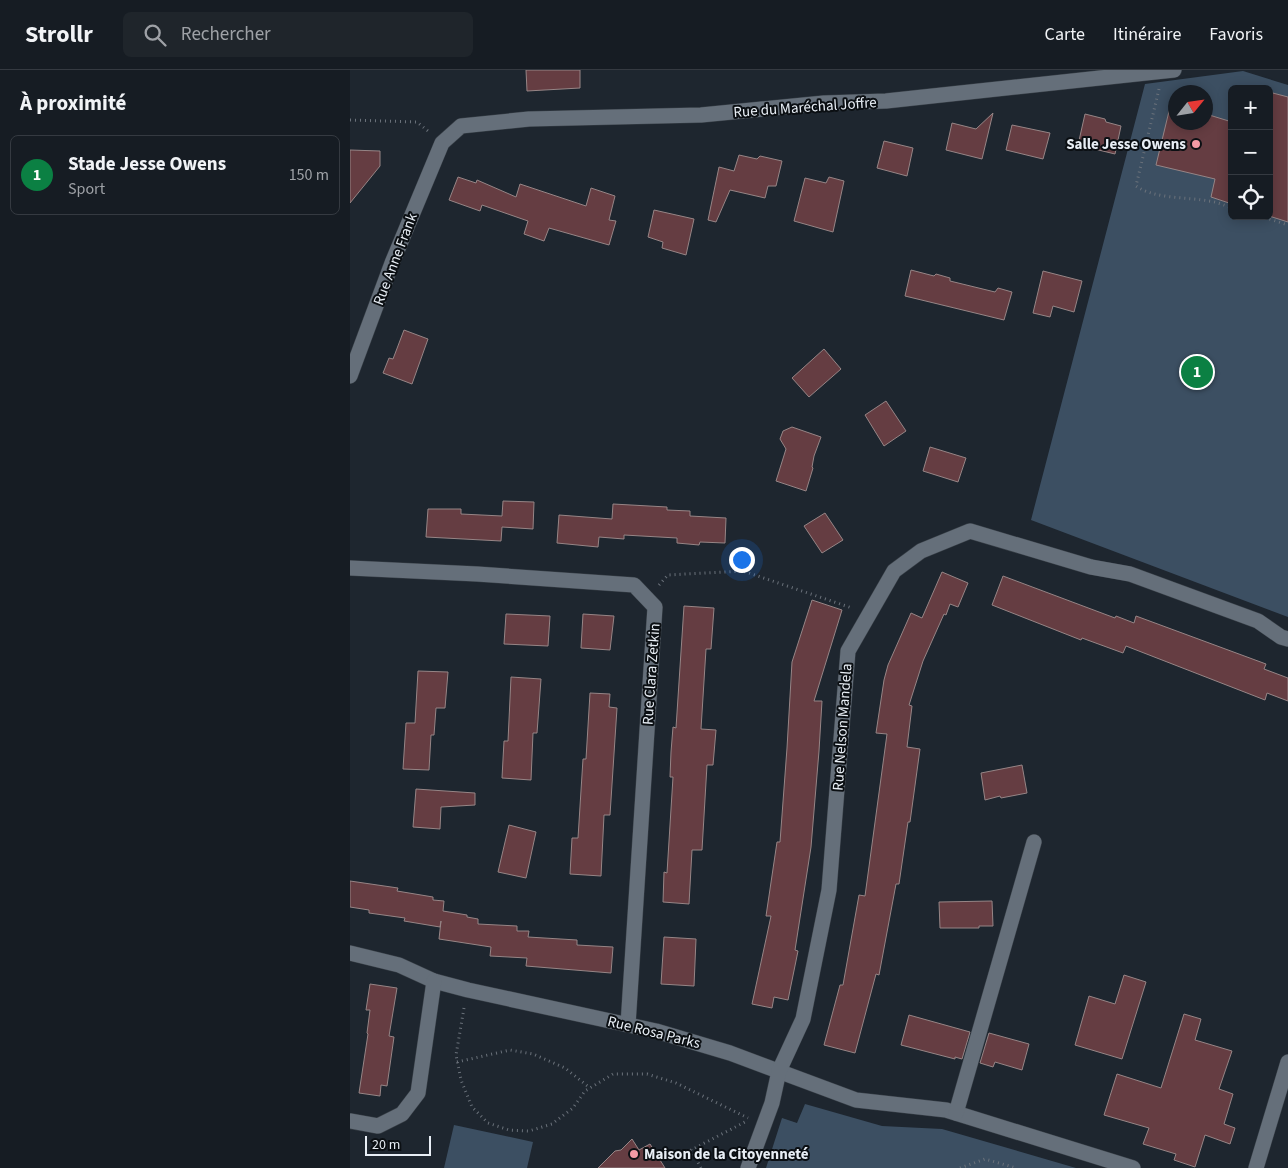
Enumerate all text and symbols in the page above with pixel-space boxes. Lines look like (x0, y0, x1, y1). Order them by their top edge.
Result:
search box (123, 12, 473, 57)
text: Strollr (25, 17, 93, 52)
icon: search (141, 21, 169, 49)
text: Rechercher (181, 21, 271, 48)
text: Carte (1045, 22, 1085, 47)
text: Itinéraire (1113, 22, 1181, 47)
text: Favoris (1209, 22, 1263, 47)
north arrow (1168, 85, 1213, 130)
map controls (1228, 85, 1273, 220)
button: + (1228, 85, 1273, 130)
text: À proximité (20, 88, 126, 118)
street label: Rue du Maréchal Joffre (733, 92, 877, 123)
button: − (1228, 130, 1273, 175)
place label: Salle Jesse Owens (1066, 134, 1186, 155)
marker: Salle Jesse Owens (1190, 138, 1202, 150)
text: Stade Jesse Owens (68, 151, 226, 178)
text: 1 (33, 164, 41, 186)
text: 150 m (289, 164, 329, 186)
button: locate (1228, 175, 1273, 220)
text: Sport (68, 178, 105, 200)
street label: Rue Anne Frank (368, 209, 423, 308)
pin: 1 (1181, 353, 1213, 391)
your location (729, 547, 755, 573)
street label: Rue Clara Zetkin (637, 622, 666, 726)
street label: Rue Nelson Mandela (828, 663, 857, 791)
street label: Rue Rosa Parks (605, 1011, 702, 1054)
scale bar (365, 1133, 431, 1156)
text: 20 m (372, 1135, 400, 1155)
place label: Maison de la Citoyenneté (644, 1144, 809, 1165)
marker: Maison de la Citoyenneté (628, 1148, 640, 1160)

